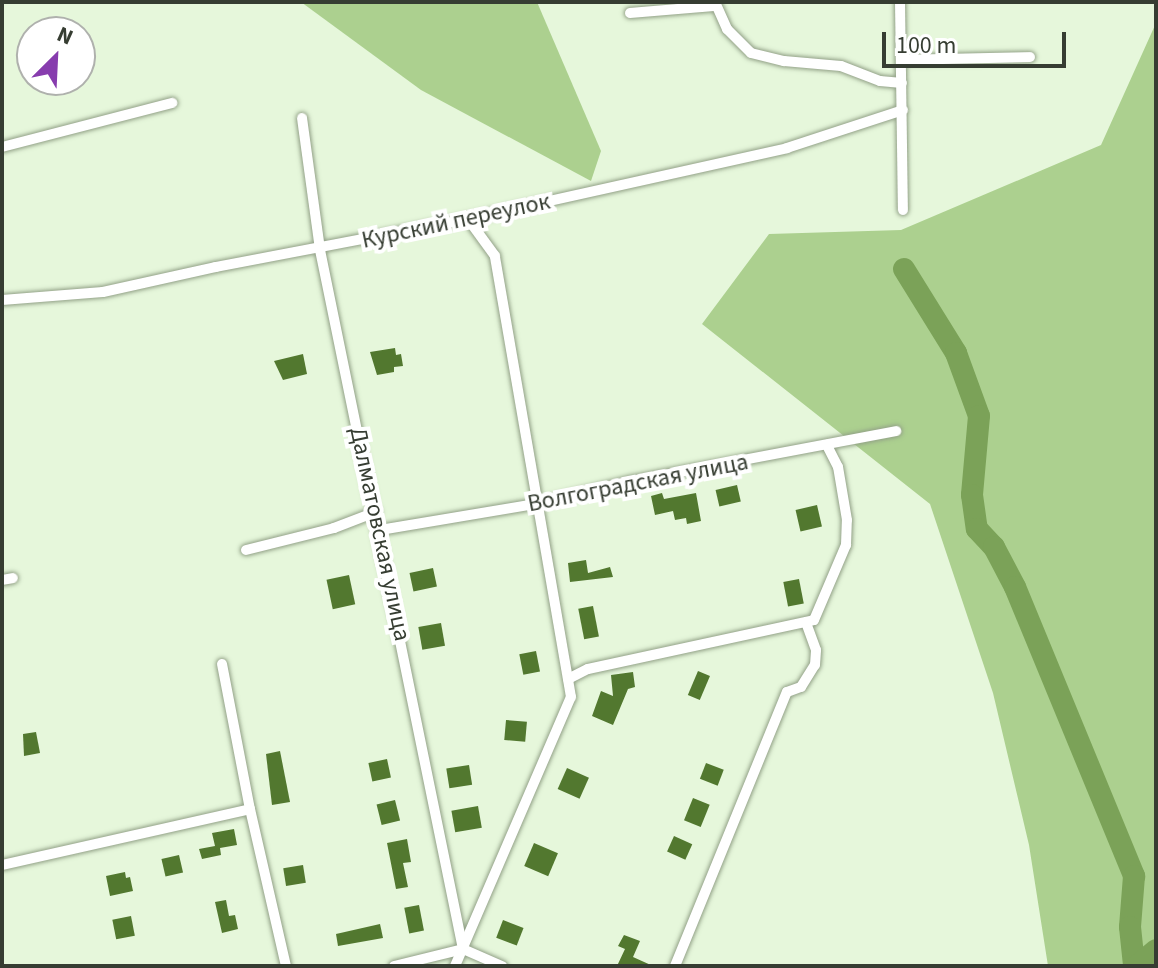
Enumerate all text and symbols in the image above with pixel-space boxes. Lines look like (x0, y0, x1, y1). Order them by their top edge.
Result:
north arrow (16, 16, 96, 96)
scale bar (886, 16, 1070, 66)
text: N (52, 18, 78, 53)
text: 100 m (896, 28, 956, 63)
street label: Курский переулок (359, 187, 553, 255)
street label: Далматовская улица (343, 424, 417, 644)
street label: Волгоградская улица (525, 447, 751, 519)

